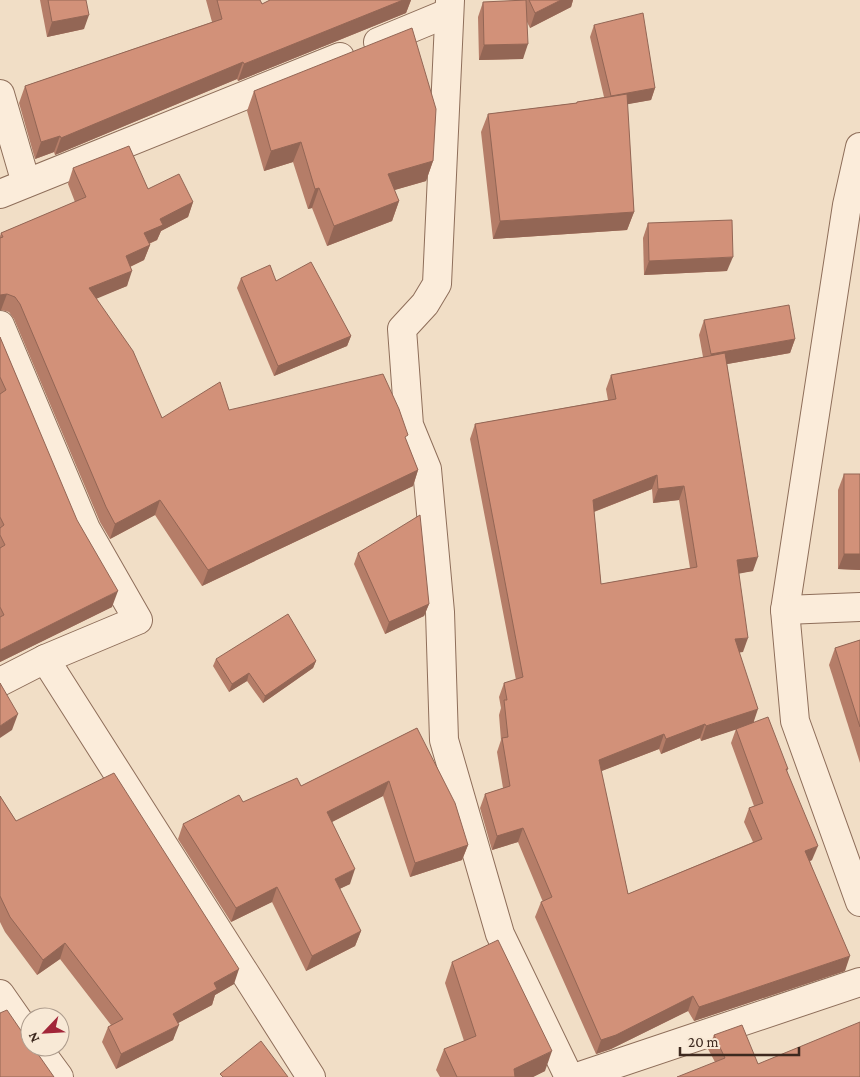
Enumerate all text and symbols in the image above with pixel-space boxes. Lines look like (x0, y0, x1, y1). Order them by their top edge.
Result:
north arrow (20, 1007, 70, 1057)
scale bar (680, 1024, 799, 1056)
text: N (24, 1029, 42, 1045)
text: 20 m (688, 1034, 719, 1050)

